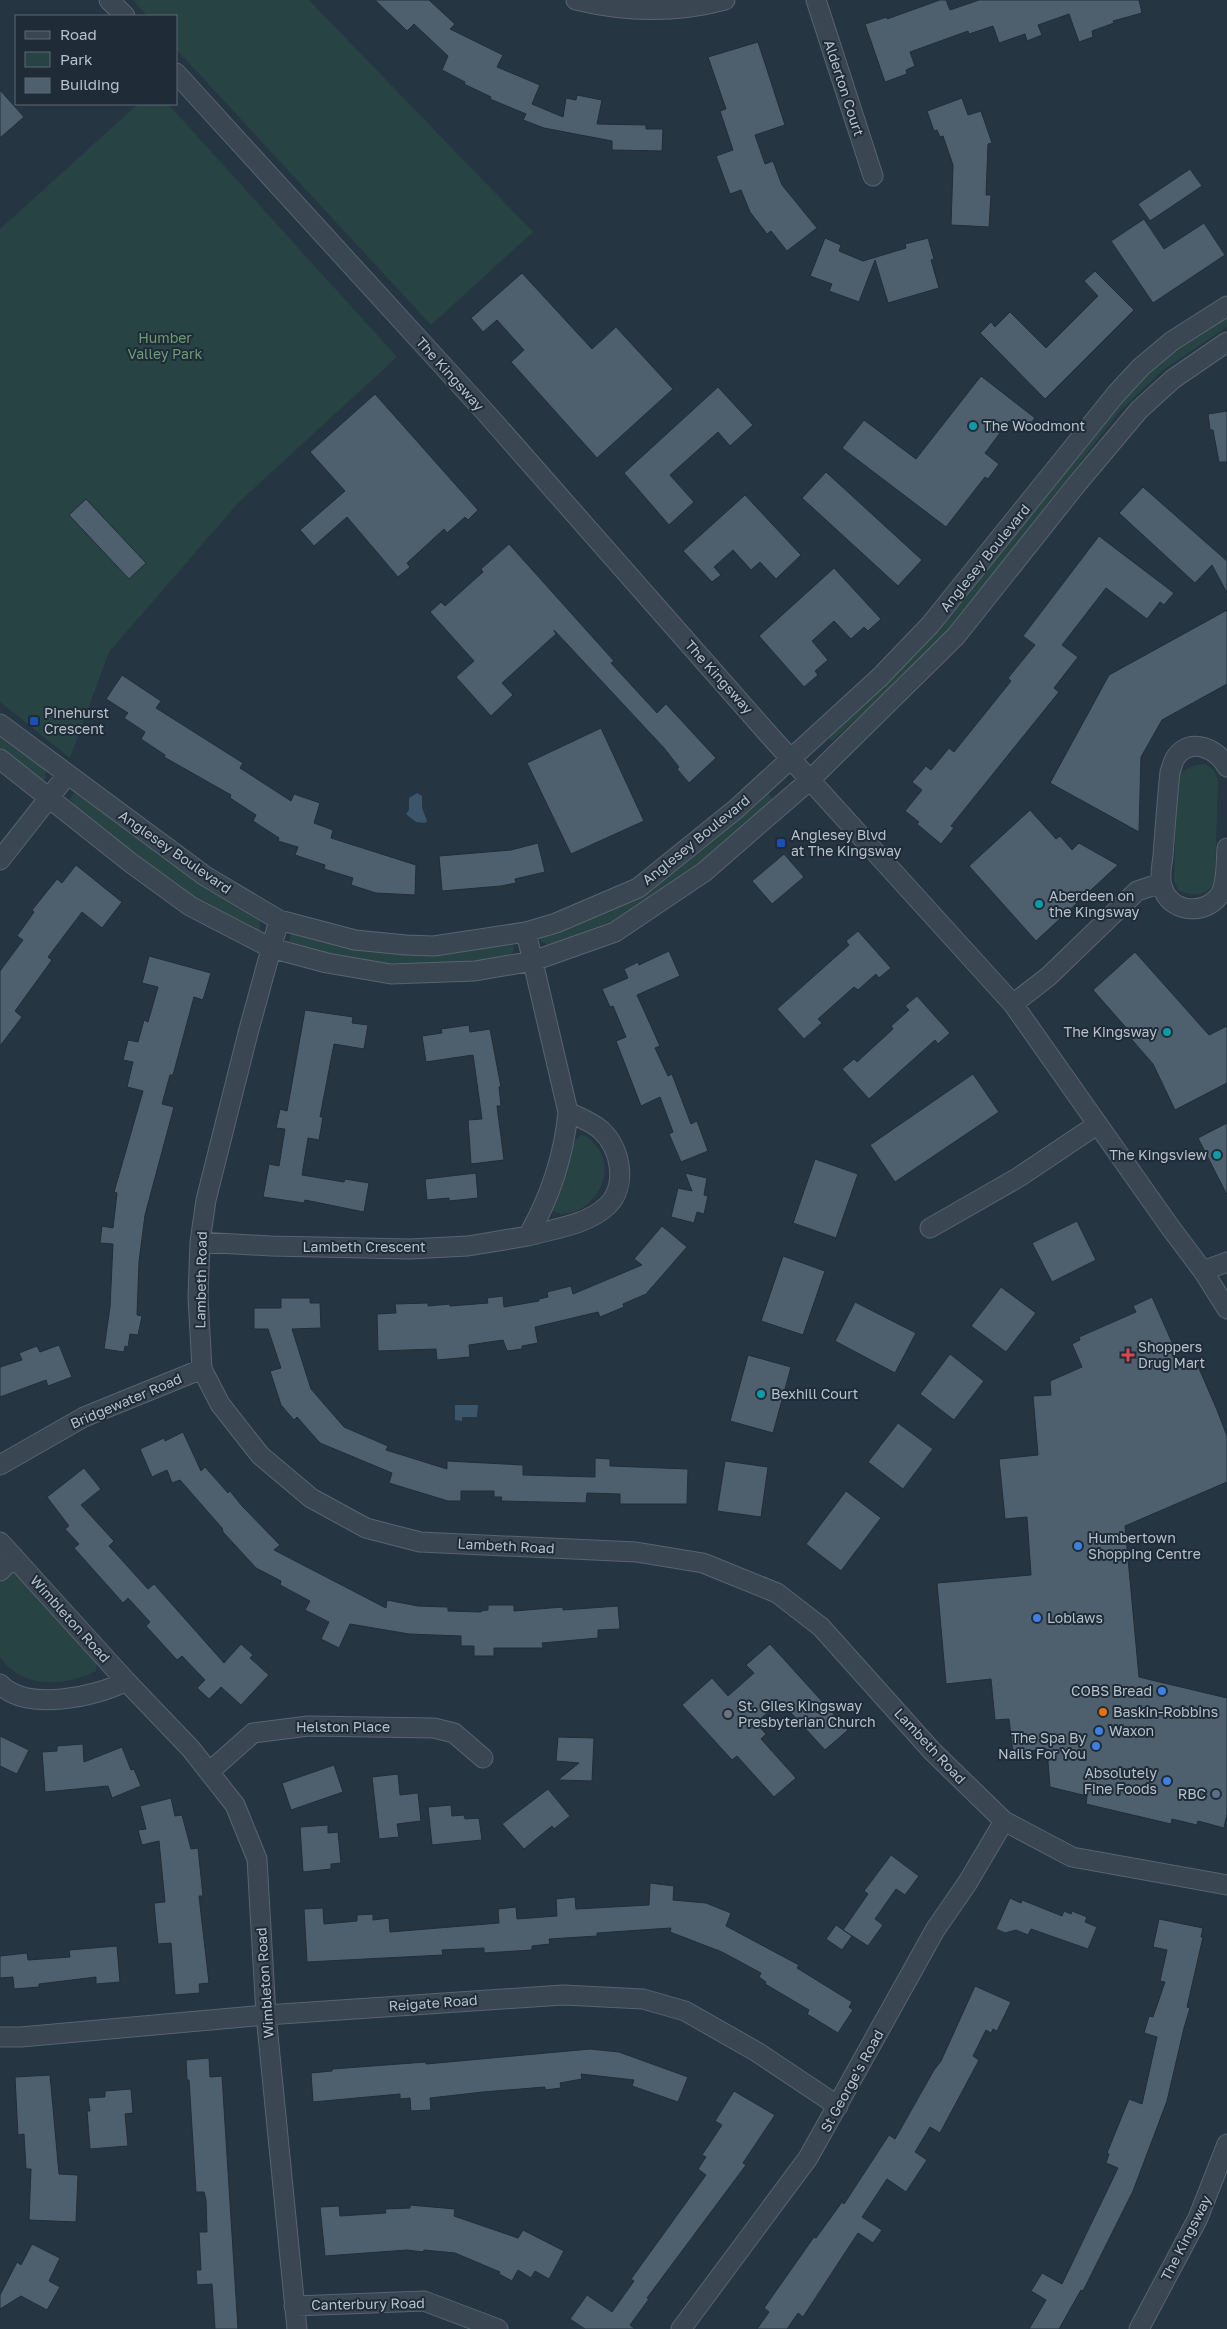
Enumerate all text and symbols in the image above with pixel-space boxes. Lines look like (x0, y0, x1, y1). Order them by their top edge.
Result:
legend (15, 15, 178, 105)
text: Road (60, 25, 97, 43)
street label: Alderton Court (821, 38, 868, 138)
text: Park (60, 50, 93, 68)
text: Building (60, 75, 120, 93)
park label: Humber Valley Park (128, 329, 202, 362)
street label: The Kingsway (413, 333, 488, 414)
place label: The Woodmont (983, 417, 1085, 434)
marker: The Woodmont (967, 420, 979, 432)
street label: Anglesey Boulevard (936, 501, 1033, 615)
street label: The Kingsway (682, 636, 757, 717)
place label: Pinehurst Crescent (44, 704, 109, 737)
marker: Pinehurst Crescent (28, 715, 40, 727)
street label: Anglesey Boulevard (639, 791, 753, 888)
street label: Anglesey Boulevard (116, 806, 235, 897)
place label: Anglesey Blvd at The Kingsway (791, 826, 902, 859)
marker: Anglesey Blvd at The Kingsway (775, 837, 787, 849)
place label: Aberdeen on the Kingsway (1049, 887, 1140, 920)
marker: Aberdeen on the Kingsway (1033, 898, 1045, 910)
place label: The Kingsway (1064, 1023, 1157, 1040)
marker: The Kingsway (1161, 1026, 1173, 1038)
place label: The Kingsview (1109, 1146, 1207, 1163)
marker: The Kingsview (1211, 1149, 1223, 1161)
street label: Lambeth Road (191, 1231, 210, 1329)
street label: Lambeth Crescent (302, 1238, 426, 1255)
place label: Shoppers Drug Mart (1138, 1338, 1205, 1371)
marker: Shoppers Drug Mart (1122, 1349, 1134, 1361)
street label: Bridgewater Road (67, 1369, 184, 1432)
place label: Bexhill Court (771, 1385, 858, 1402)
marker: Bexhill Court (755, 1388, 767, 1400)
place label: Humbertown Shopping Centre (1088, 1529, 1201, 1562)
street label: Lambeth Road (457, 1534, 555, 1557)
marker: Humbertown Shopping Centre (1072, 1540, 1084, 1552)
street label: Wimbleton Road (27, 1572, 114, 1666)
place label: Loblaws (1047, 1609, 1103, 1626)
marker: Loblaws (1031, 1612, 1043, 1624)
place label: COBS Bread (1071, 1682, 1152, 1699)
marker: COBS Bread (1156, 1685, 1168, 1697)
place label: St. Giles Kingsway Presbyterian Church (738, 1697, 876, 1730)
place label: Baskin-Robbins (1113, 1703, 1218, 1720)
street label: Lambeth Road (891, 1704, 970, 1787)
marker: Baskin-Robbins (1097, 1706, 1109, 1718)
marker: St. Giles Kingsway Presbyterian Church (722, 1708, 734, 1720)
street label: Helston Place (296, 1718, 390, 1735)
place label: Waxon (1109, 1722, 1154, 1739)
marker: Waxon (1093, 1725, 1105, 1737)
place label: The Spa By Nails For You (998, 1729, 1086, 1762)
marker: The Spa By Nails For You (1090, 1740, 1102, 1752)
place label: Absolutely Fine Foods (1084, 1764, 1157, 1797)
marker: Absolutely Fine Foods (1161, 1775, 1173, 1787)
place label: RBC (1178, 1785, 1206, 1802)
marker: RBC (1210, 1788, 1222, 1800)
street label: Wimbleton Road (252, 1927, 277, 2039)
street label: Reigate Road (388, 1991, 478, 2014)
street label: St George's Road (816, 2027, 887, 2135)
street label: The Kingsway (1157, 2192, 1214, 2283)
street label: Canterbury Road (311, 2294, 425, 2313)

